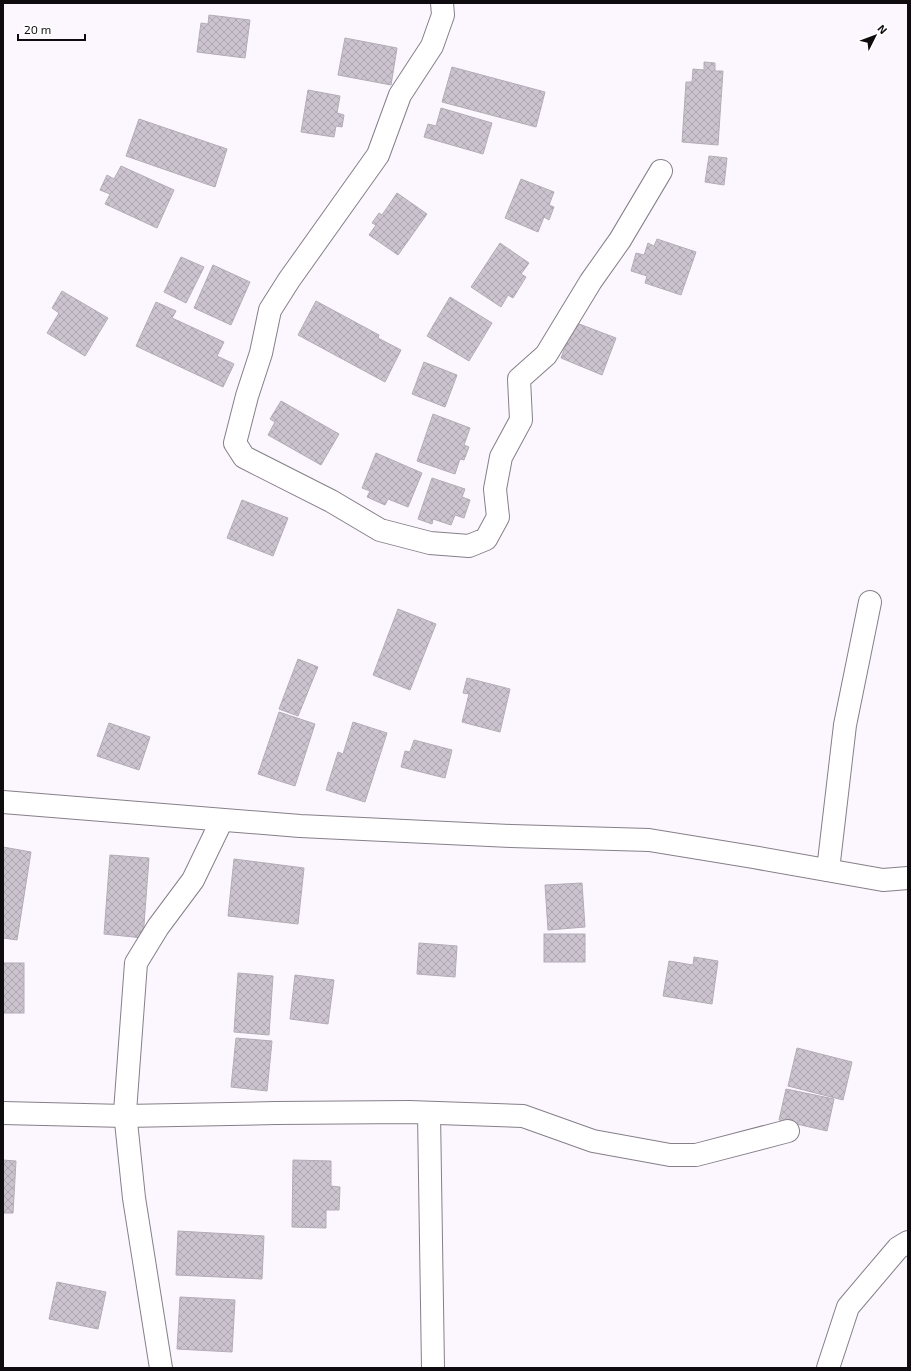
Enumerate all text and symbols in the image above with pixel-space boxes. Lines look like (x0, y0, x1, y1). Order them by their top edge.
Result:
scale bar (18, 16, 85, 42)
north arrow (855, 16, 895, 56)
text: 20 m (24, 22, 51, 36)
text: N (875, 22, 890, 36)

